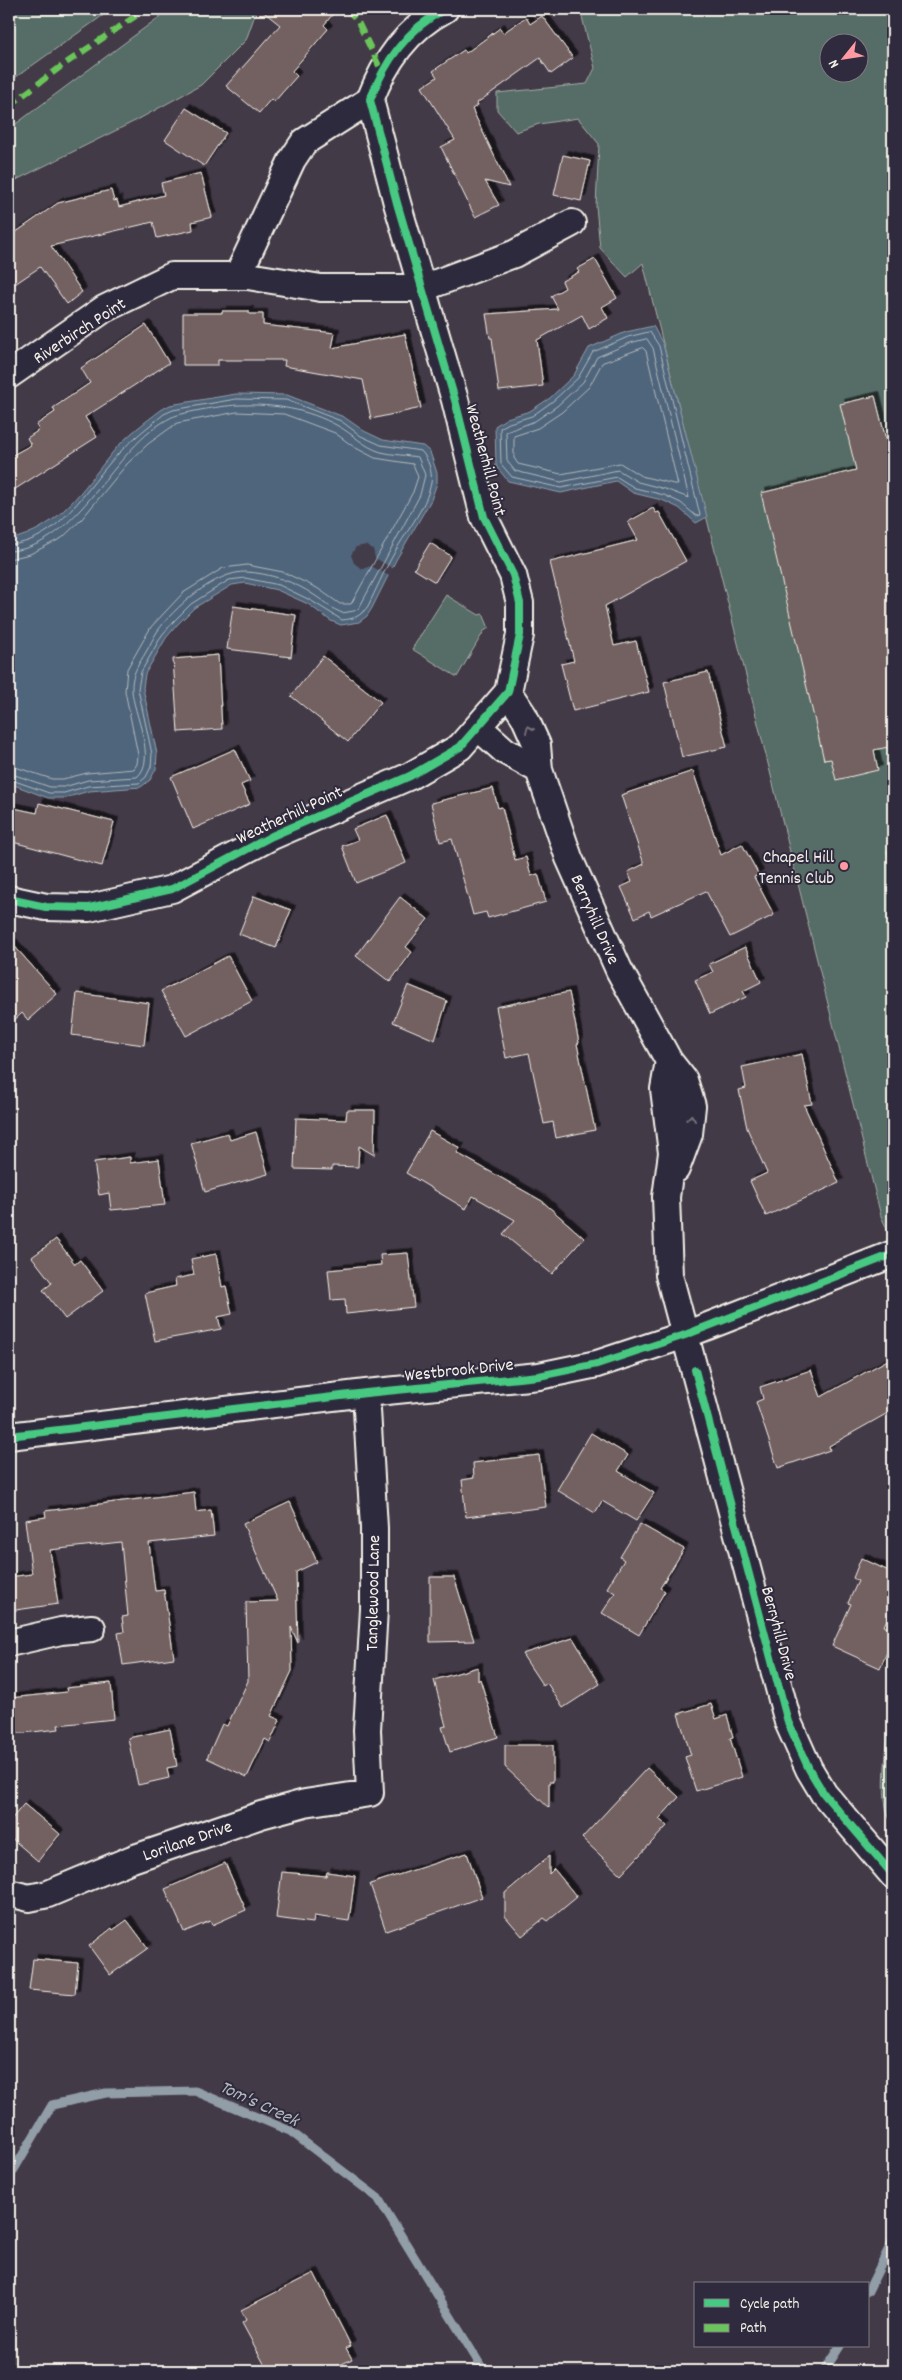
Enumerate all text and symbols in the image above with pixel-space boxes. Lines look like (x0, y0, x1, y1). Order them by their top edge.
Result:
north arrow (820, 32, 870, 82)
text: N (824, 55, 845, 71)
street label: Riverbirch Point (29, 293, 132, 371)
street label: Weatherhill Point (458, 402, 512, 520)
one-way arrow (525, 725, 536, 734)
street label: Weatherhill Point (233, 781, 348, 852)
place label: Chapel Hill Tennis Club (759, 846, 835, 892)
marker: Chapel Hill Tennis Club (838, 860, 850, 872)
street label: Berryhill Drive (563, 871, 625, 969)
one-way arrow (685, 1113, 696, 1121)
street label: Westbrook Drive (404, 1353, 515, 1390)
street label: Tanglewood Lane (361, 1535, 388, 1651)
street label: Berryhill Drive (753, 1584, 802, 1683)
street label: Lorilane Drive (140, 1815, 236, 1869)
water label: Tom's Creek (215, 2075, 304, 2136)
legend (694, 2282, 870, 2348)
text: Cycle path (740, 2294, 800, 2316)
text: Path (740, 2318, 766, 2340)

